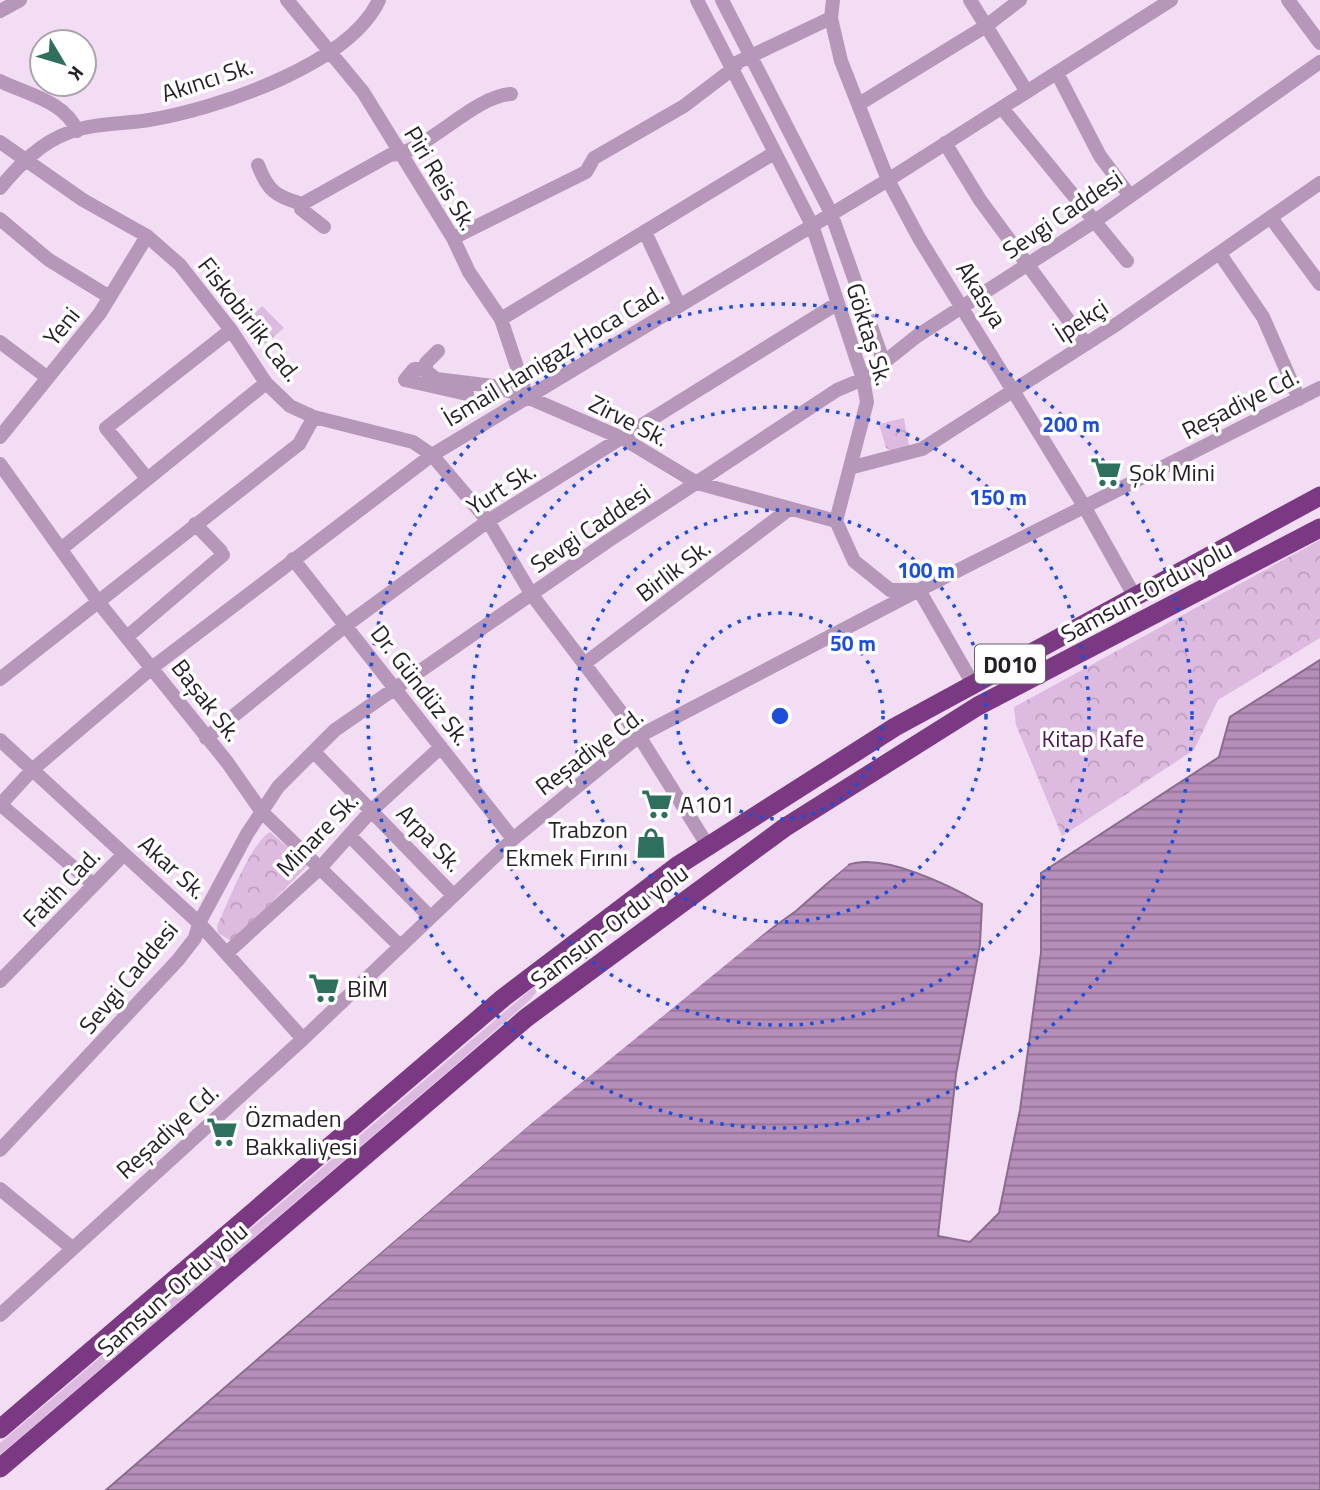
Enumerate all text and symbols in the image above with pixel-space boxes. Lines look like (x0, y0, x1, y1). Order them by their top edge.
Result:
north arrow (28, 28, 98, 98)
street label: Akıncı Sk. (156, 47, 258, 111)
text: K (62, 60, 92, 87)
street label: Piri Reis Sk. (396, 119, 486, 237)
street label: Sevgi Caddesi (995, 160, 1129, 268)
street label: Fiskobirlik Cad. (190, 249, 310, 389)
street label: Akasya (948, 254, 1016, 334)
street label: İsmail Hanigaz Hoca Cad. (436, 275, 670, 435)
street label: Göktaş Sk. (837, 278, 903, 390)
street label: İpekçi (1047, 289, 1115, 351)
street label: Yeni (34, 299, 88, 353)
street label: Reşadiye Cd. (1175, 358, 1305, 448)
street label: Zirve Sk. (583, 385, 675, 455)
text: 200 m (1042, 408, 1100, 440)
street label: Yurt Sk. (459, 453, 543, 523)
place label: Şok Mini (1129, 454, 1215, 490)
supermarket icon: Şok Mini (1089, 455, 1123, 489)
street label: Sevgi Caddesi (523, 474, 657, 582)
text: 150 m (969, 481, 1027, 513)
street label: Birlik Sk. (628, 530, 718, 610)
street label: Samsun-Ordu yolu (1054, 531, 1238, 651)
text: 100 m (897, 554, 955, 586)
street label: Dr. Gündüz Sk. (362, 617, 480, 753)
text: 50 m (830, 627, 876, 659)
road number: D010 (975, 644, 1045, 684)
street label: Başak Sk. (163, 651, 251, 749)
street label: Reşadiye Cd. (527, 698, 651, 804)
centre of rings (768, 704, 792, 728)
park label: Kitap Kafe (1042, 720, 1144, 756)
street label: Minare Sk. (267, 784, 367, 884)
place label: A101 (680, 786, 735, 822)
supermarket icon: A101 (640, 787, 674, 821)
street label: Arpa Sk. (388, 796, 472, 880)
place label: Trabzon Ekmek Fırını (505, 811, 628, 875)
shop icon: Trabzon Ekmek Fırını (634, 826, 668, 860)
street label: Akar Sk. (131, 827, 215, 907)
street label: Fatih Cad. (14, 839, 108, 935)
street label: Samsun-Ordu yolu (523, 855, 695, 997)
street label: Sevgi Caddesi (70, 913, 186, 1041)
place label: BİM (347, 970, 388, 1006)
supermarket icon: BİM (307, 971, 341, 1005)
street label: Reşadiye Cd. (108, 1075, 226, 1187)
place label: Özmaden Bakkaliyesi (245, 1100, 357, 1164)
supermarket icon: Özmaden Bakkaliyesi (205, 1115, 239, 1149)
street label: Samsun-Ordu yolu (89, 1213, 255, 1365)

